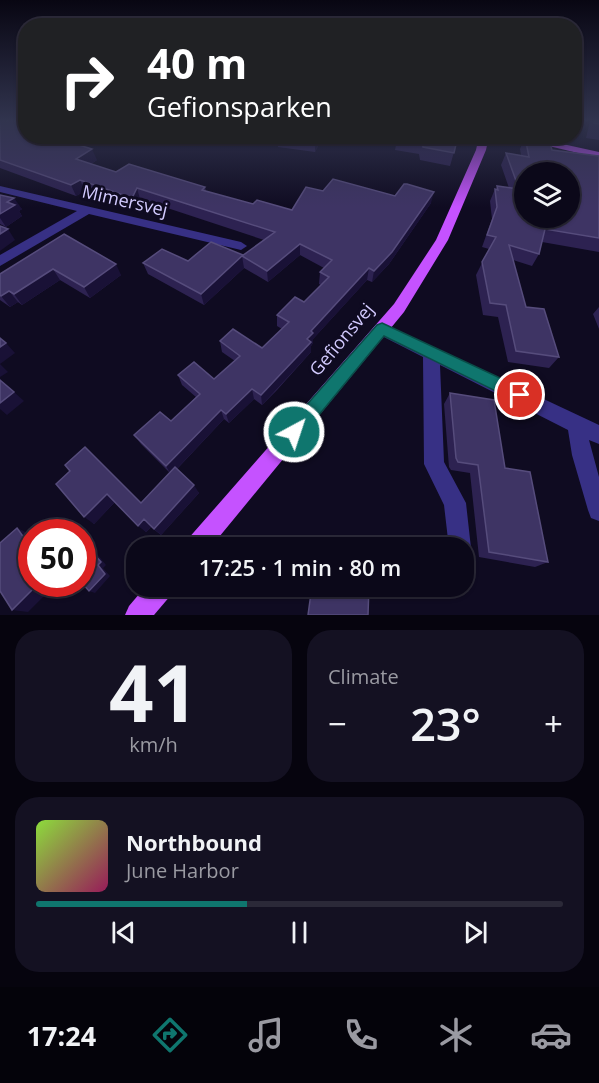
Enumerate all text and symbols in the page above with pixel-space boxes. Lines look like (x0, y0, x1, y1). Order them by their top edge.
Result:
text: 40 m (147, 34, 247, 91)
icon: right (48, 42, 126, 120)
text: Gefionsparken (147, 88, 332, 125)
map controls (514, 162, 580, 228)
button: layers (514, 162, 580, 228)
street label: Mimersvej (80, 179, 170, 221)
street label: Gefionsvej (304, 298, 378, 380)
pin (494, 369, 545, 420)
icon: arrive (503, 378, 536, 411)
position arrow (262, 400, 326, 464)
speed limit sign: 50 (18, 519, 96, 597)
text: 17:25 · 1 min · 80 m (199, 552, 401, 582)
text: 41 (109, 639, 198, 745)
text: Climate (328, 663, 399, 690)
text: 23° (410, 693, 481, 754)
text: − (328, 701, 347, 746)
text: + (544, 701, 563, 746)
text: km/h (129, 731, 178, 758)
text: Northbound (126, 827, 262, 857)
text: June Harbor (126, 857, 239, 884)
icon: previous (107, 916, 140, 949)
icon: pause (283, 916, 316, 949)
icon: next (459, 916, 492, 949)
icon: directions (149, 1014, 191, 1056)
icon: music (245, 1014, 287, 1056)
icon: phone (340, 1014, 382, 1056)
icon: climate (435, 1014, 477, 1056)
icon: car (530, 1014, 572, 1056)
text: 17:24 (27, 1017, 96, 1054)

